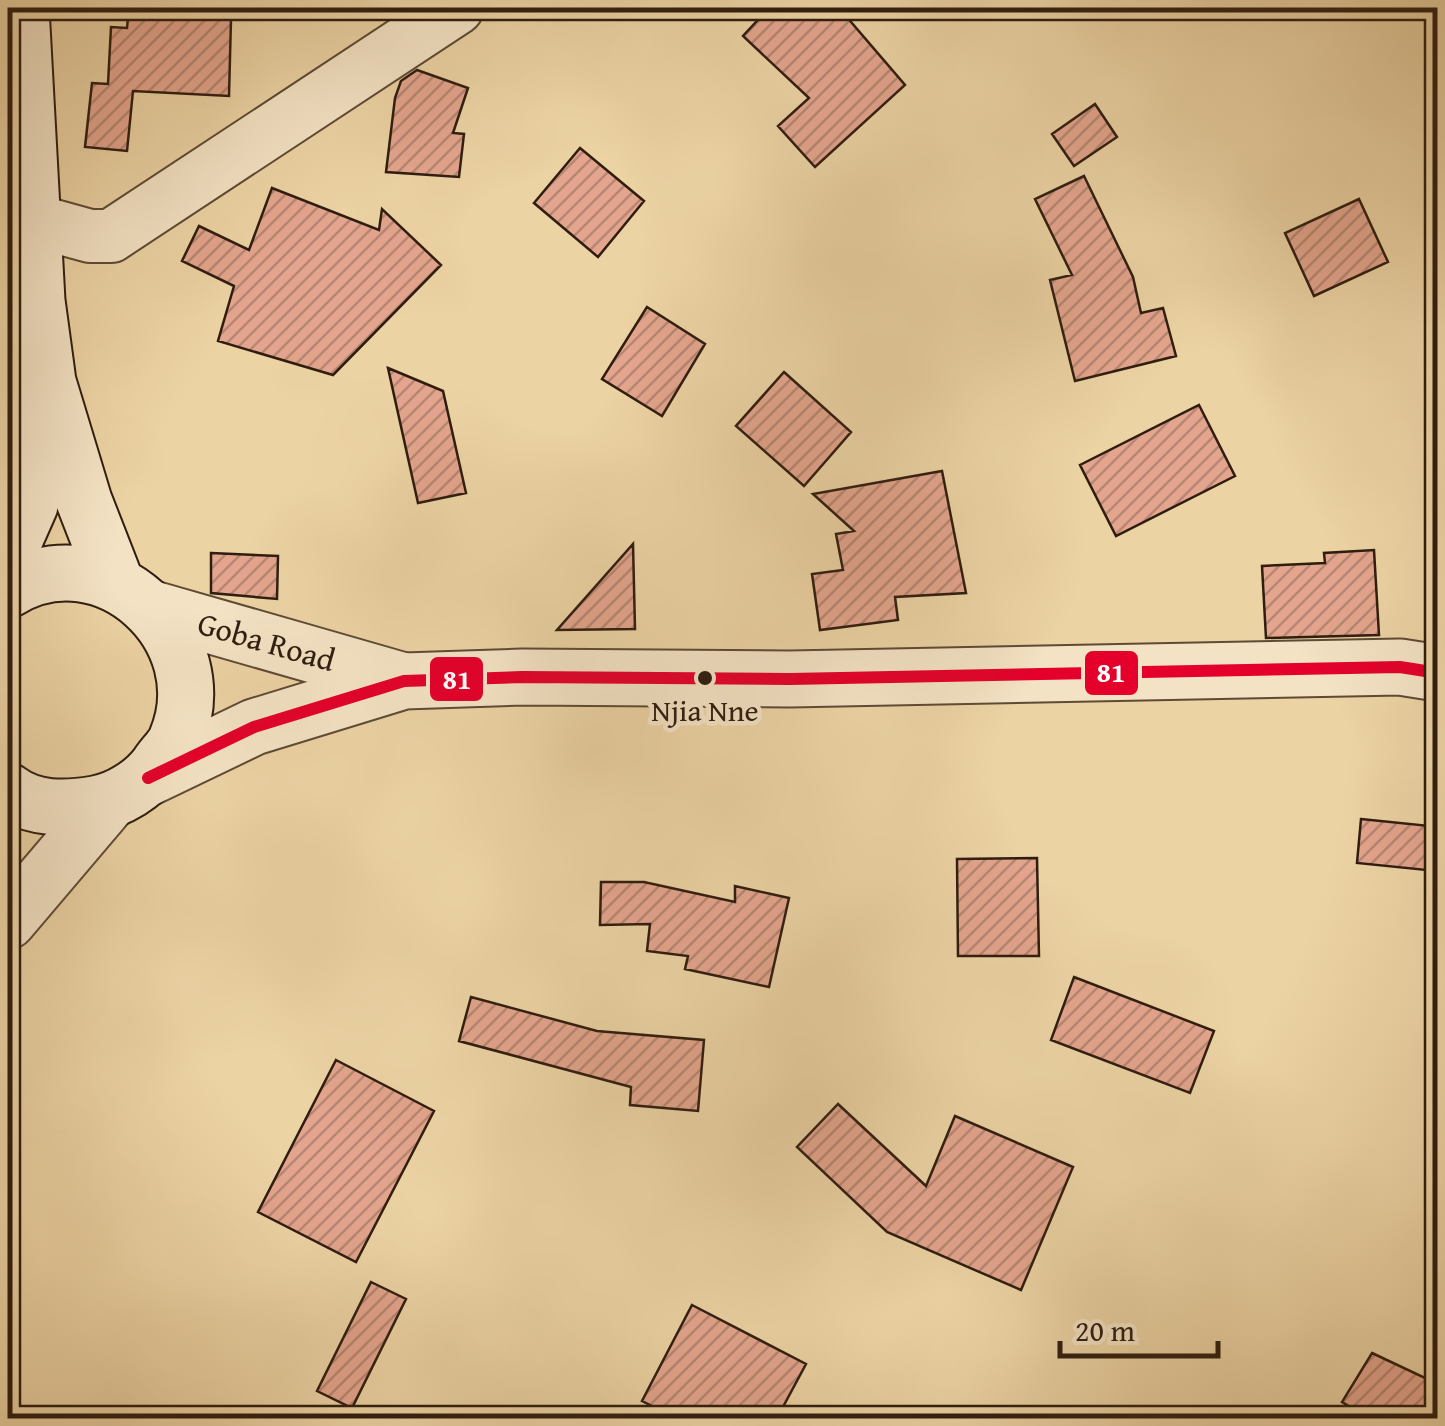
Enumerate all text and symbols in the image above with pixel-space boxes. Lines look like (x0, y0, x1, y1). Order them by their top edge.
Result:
street label: Goba Road (192, 599, 341, 683)
line badge: 81 (1083, 649, 1140, 697)
text: 81 (1096, 651, 1126, 692)
line badge: 81 (428, 655, 485, 703)
text: 81 (442, 658, 472, 699)
marker: Njia Nne (695, 668, 715, 688)
place label: Njia Nne (651, 688, 759, 732)
scale bar (1060, 1296, 1218, 1358)
text: 20 m (1075, 1308, 1135, 1352)

